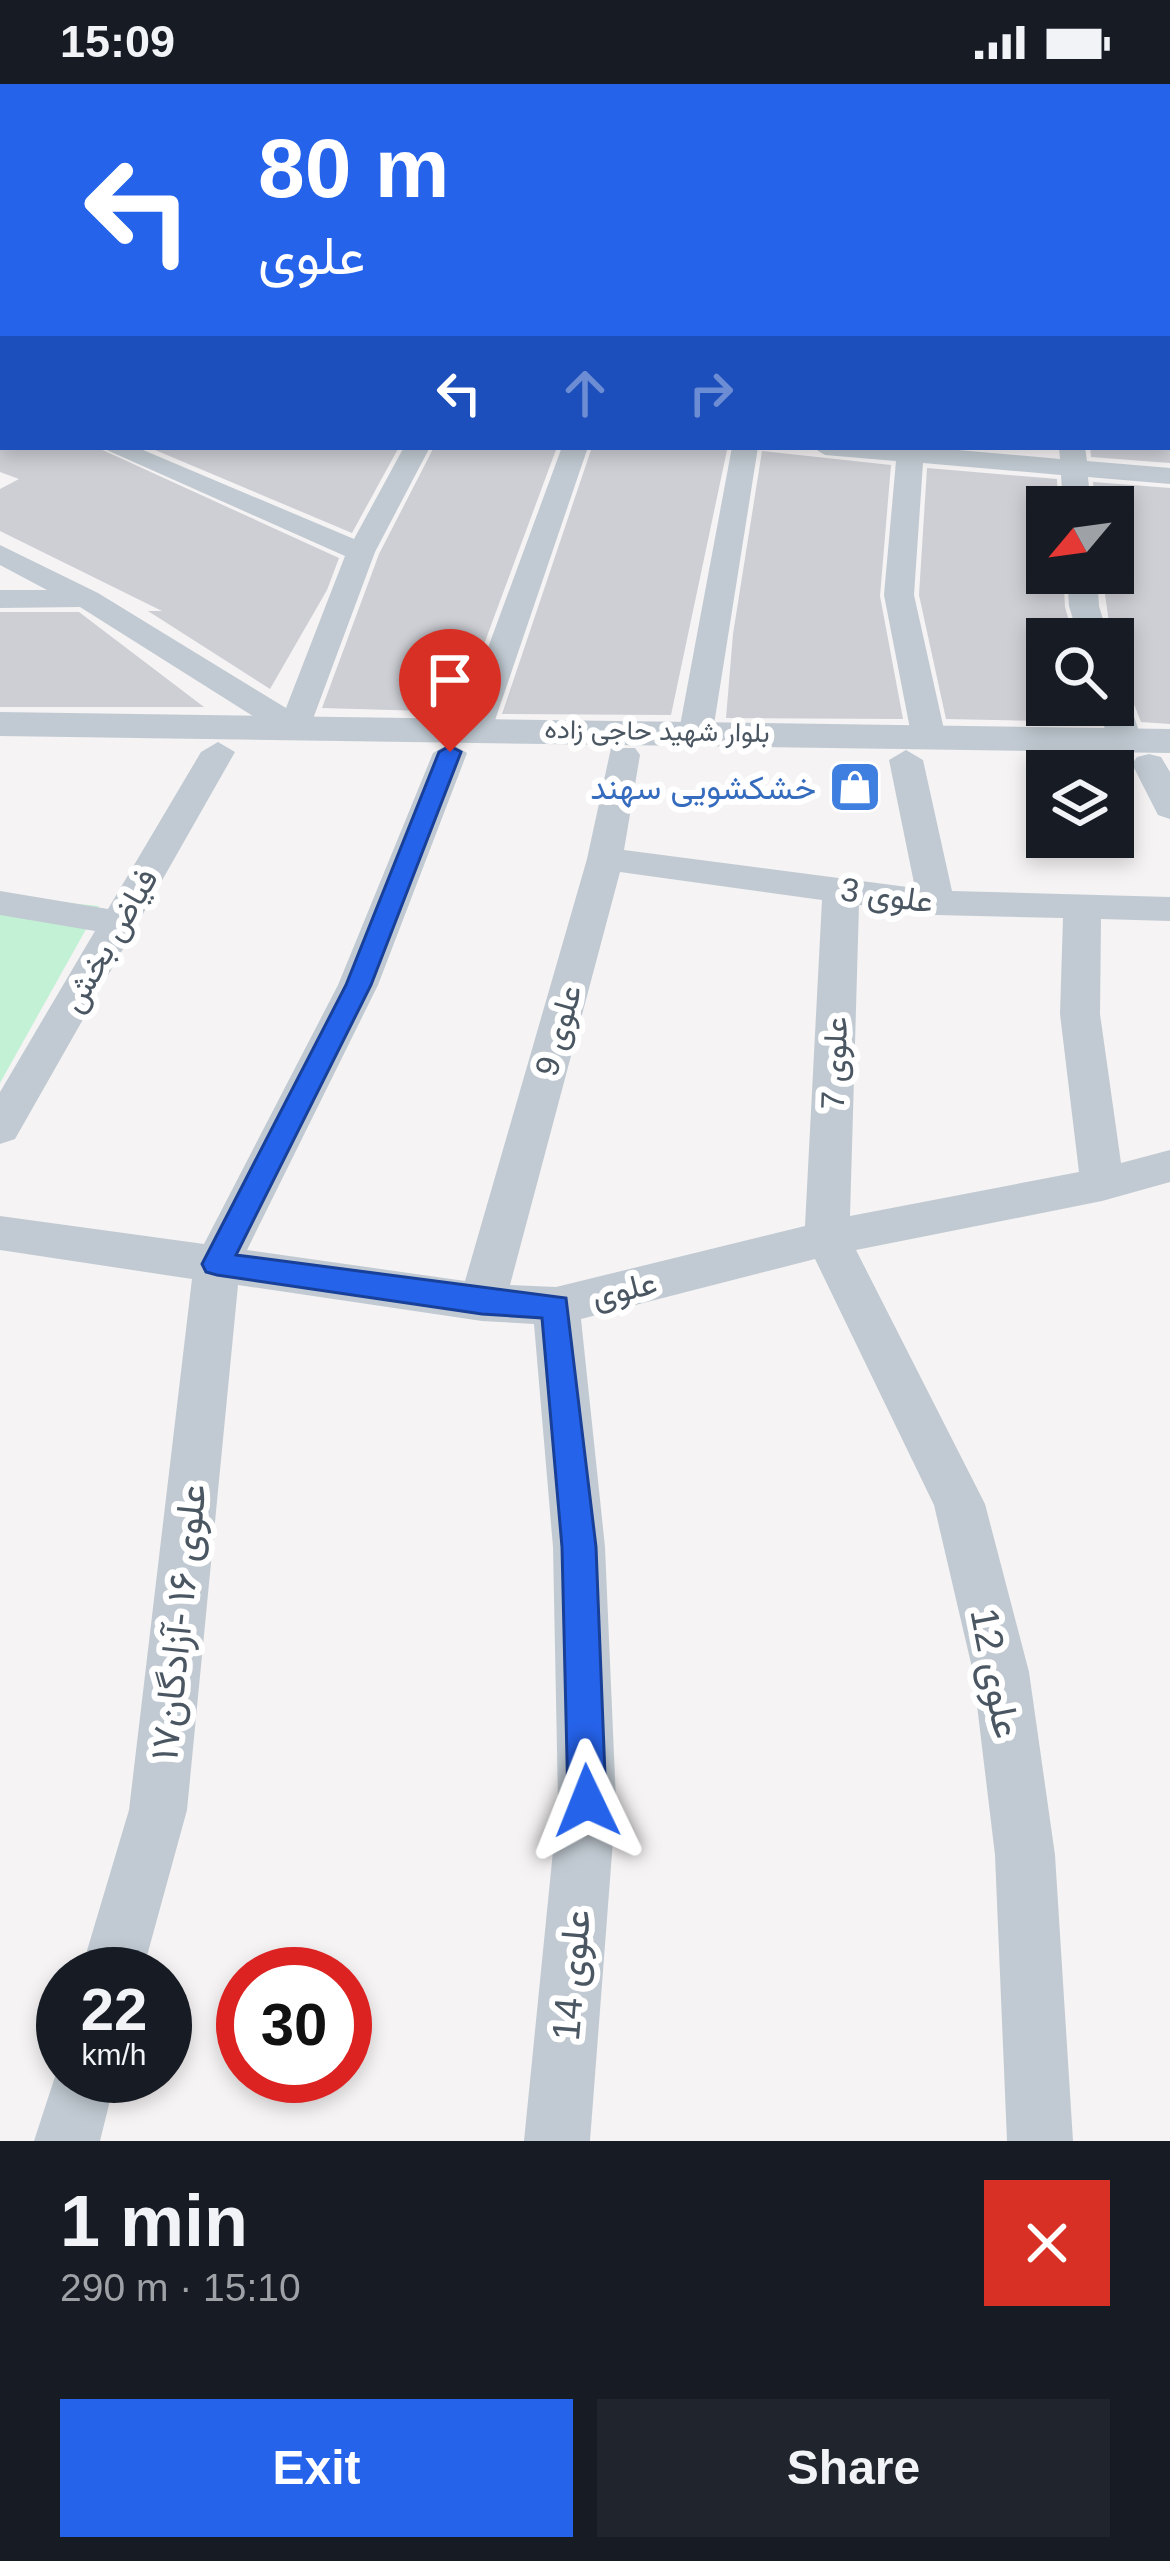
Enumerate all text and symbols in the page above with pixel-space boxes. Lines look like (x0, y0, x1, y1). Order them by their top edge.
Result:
text: 15:09 (60, 16, 175, 67)
text: 80 m (258, 121, 449, 215)
icon: left (60, 132, 216, 288)
text: علوی (258, 225, 365, 285)
icon: left (426, 360, 492, 426)
icon: ahead (552, 360, 618, 426)
icon: right (678, 360, 744, 426)
north arrow (1026, 486, 1134, 594)
map controls (1026, 486, 1134, 858)
button: search (1026, 618, 1134, 726)
pin (399, 629, 501, 752)
icon: arrive (417, 647, 483, 713)
street label: بلوار شهید حاجی زاده (544, 714, 770, 750)
button: layers (1026, 750, 1134, 858)
shop icon: خشکشویی سهند (827, 759, 883, 815)
place label: خشکشویی سهند (590, 769, 816, 808)
street label: فیاض بخش (53, 862, 166, 1019)
street label: علوی 3 (838, 870, 936, 922)
street label: علوی 9 (527, 980, 591, 1080)
street label: علوی 7 (814, 1016, 856, 1110)
street label: علوی (588, 1263, 661, 1317)
street label: علوی ۱۶ -آزادگان۱۷ (142, 1482, 217, 1763)
street label: علوی 12 (959, 1604, 1030, 1742)
position arrow (524, 1738, 650, 1864)
street label: علوی 14 (544, 1907, 601, 2043)
speed limit sign: 30 (216, 1947, 372, 2103)
text: 22 (81, 1976, 147, 2043)
text: km/h (81, 2038, 147, 2071)
button: close (984, 2180, 1110, 2306)
text: 1 min (60, 2181, 248, 2261)
text: 290 m · 15:10 (60, 2266, 301, 2309)
button: Exit (60, 2399, 573, 2537)
button: Share (597, 2399, 1110, 2537)

